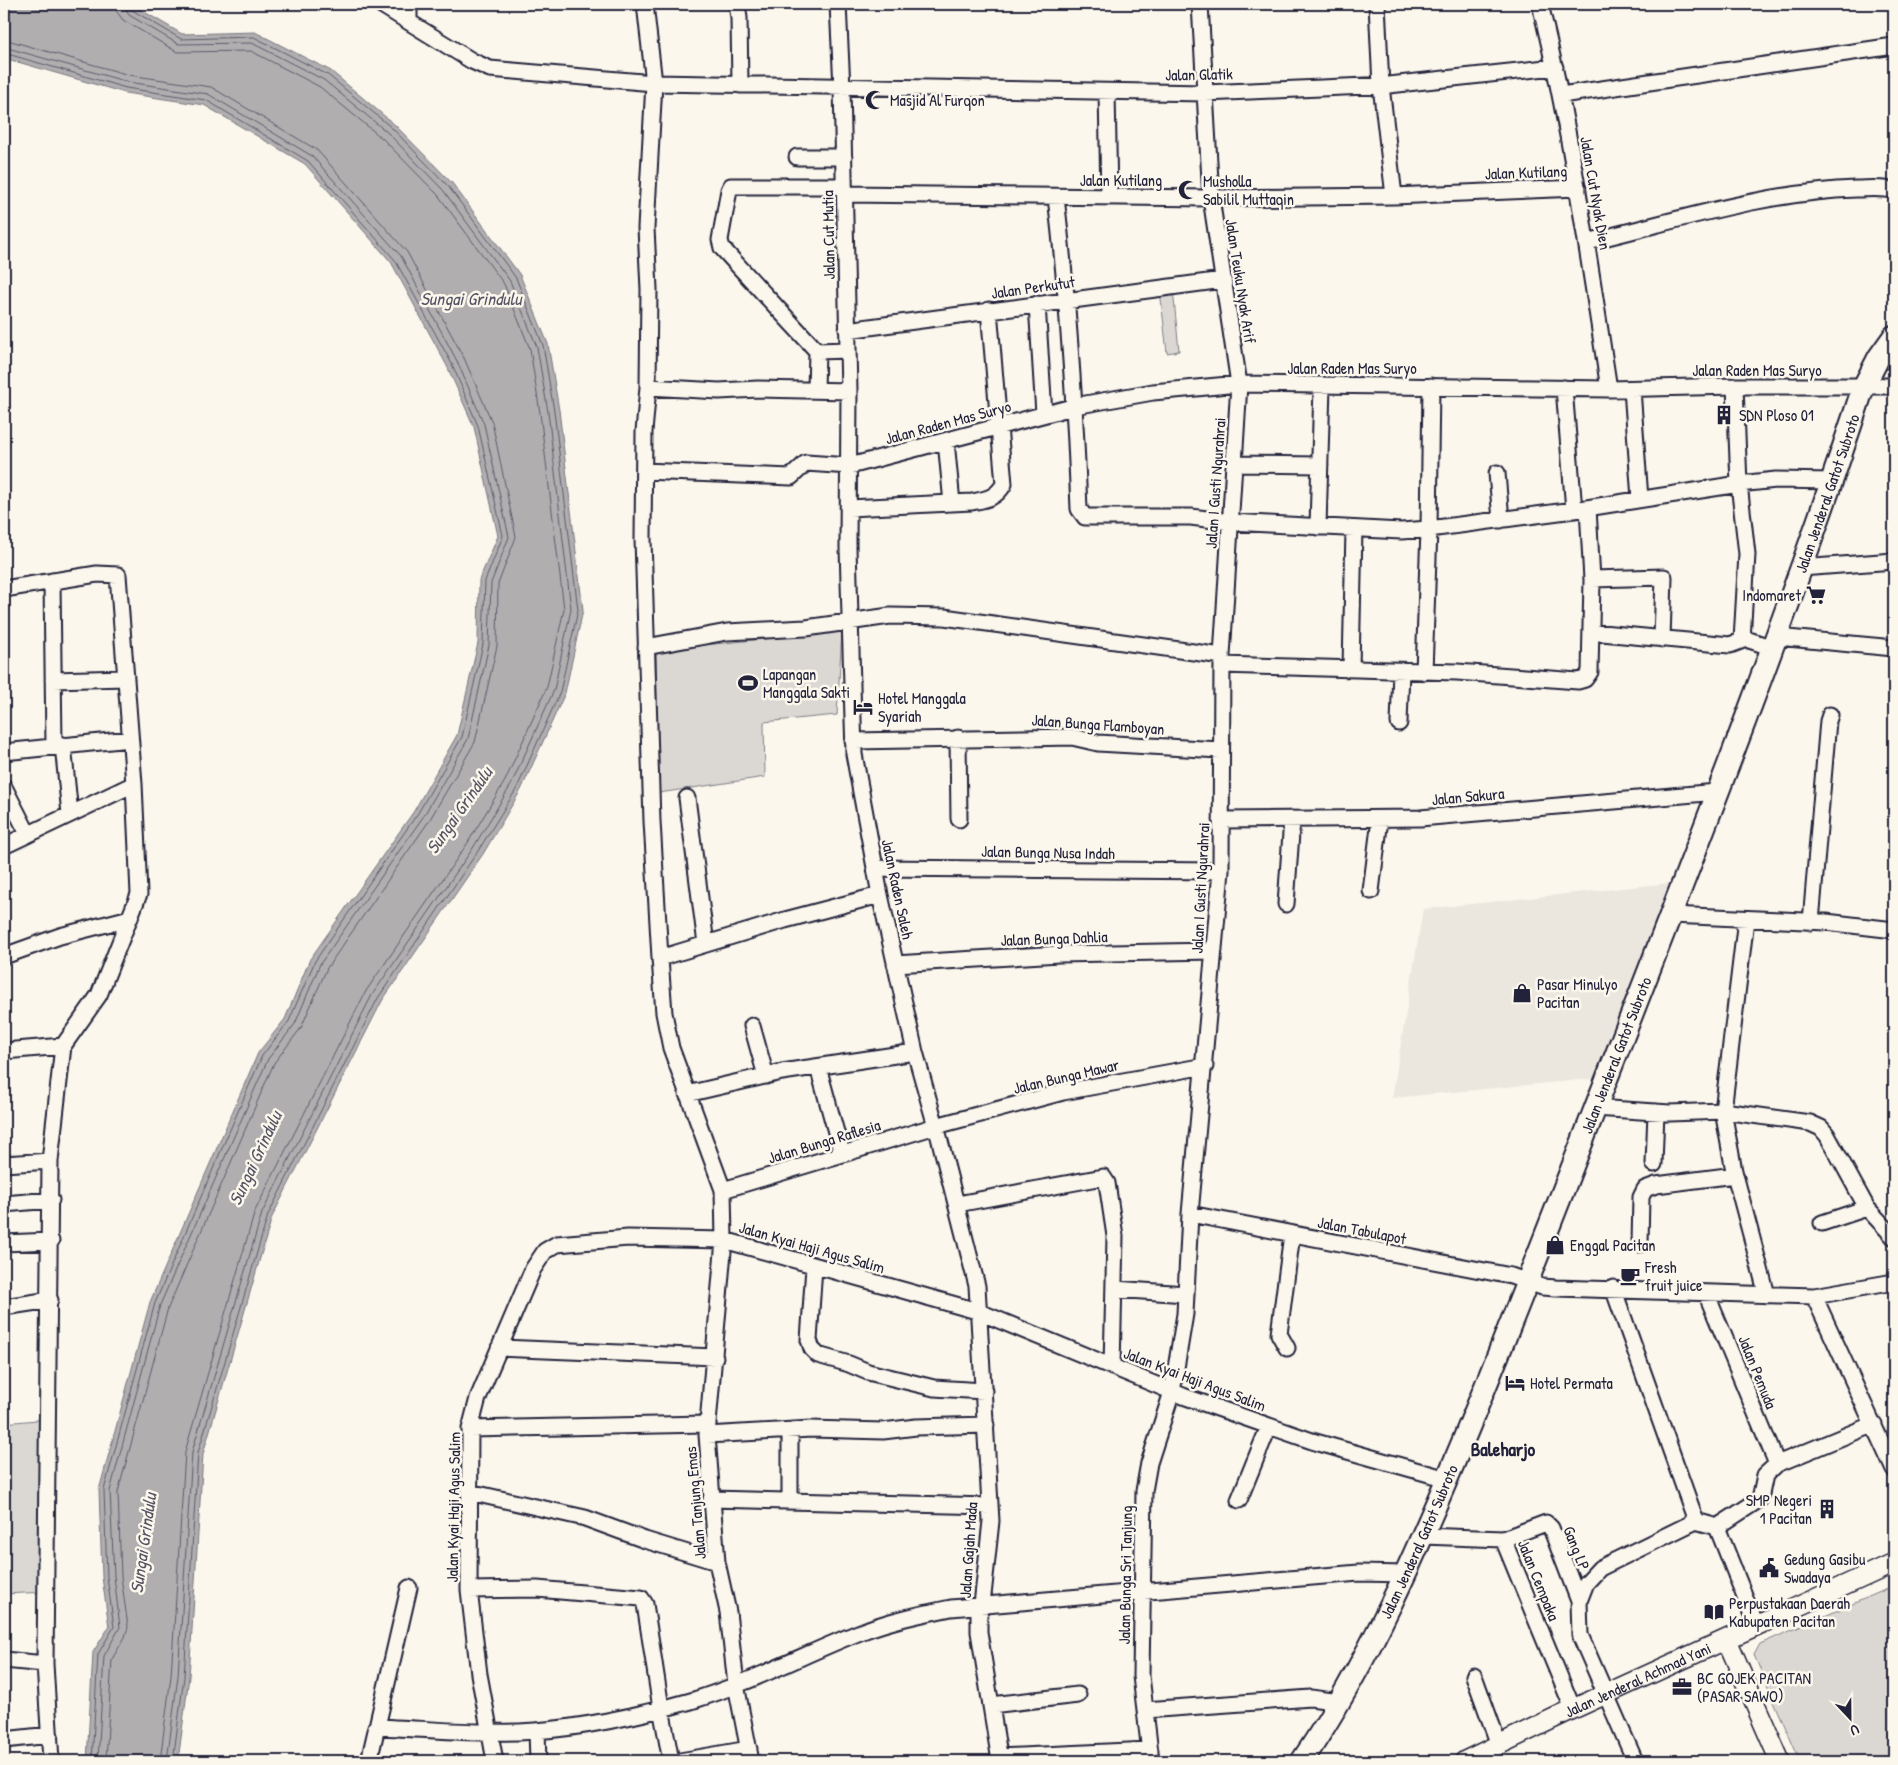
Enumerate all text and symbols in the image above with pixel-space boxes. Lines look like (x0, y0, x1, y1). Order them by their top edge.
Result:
street label: Jalan Glatik (1165, 62, 1233, 86)
mosque icon: Masjid Al Furqon (864, 89, 886, 111)
place label: Masjid Al Furqon (890, 89, 985, 111)
street label: Jalan Cut Nyak Dien (1575, 135, 1617, 251)
street label: Jalan Kutilang (1484, 160, 1568, 184)
street label: Jalan Kutilang (1080, 169, 1162, 191)
place label: Musholla Sabilil Muttaqin (1203, 170, 1294, 210)
mosque icon: Musholla Sabilil Muttaqin (1177, 179, 1199, 201)
street label: Jalan Cut Mutia (816, 190, 840, 280)
street label: Jalan Teuku Nyak Arif (1220, 217, 1262, 345)
street label: Jalan Perkutut (990, 270, 1077, 304)
water label: Sungai Grindulu (421, 286, 523, 311)
street label: Jalan Raden Mas Suryo (1287, 357, 1417, 379)
street label: Jalan Raden Mas Suryo (1692, 359, 1822, 381)
street label: Jalan Raden Mas Suryo (883, 394, 1014, 449)
building icon: SDN Ploso 01 (1713, 404, 1735, 426)
place label: SDN Ploso 01 (1739, 404, 1814, 426)
street label: Jalan Jenderal Gatot Subroto (1789, 411, 1865, 576)
street label: Jalan I Gusti Ngurahrai (1199, 417, 1231, 549)
place label: Indomaret (1742, 584, 1801, 606)
supermarket icon: Indomaret (1805, 584, 1827, 606)
place label: Lapangan Manggala Sakti (763, 663, 850, 703)
sports icon: Lapangan Manggala Sakti (737, 672, 759, 694)
place label: Hotel Manggala Syariah (878, 687, 966, 727)
hotel icon: Hotel Manggala Syariah (852, 696, 874, 718)
street label: Jalan Bunga Flamboyan (1031, 708, 1165, 740)
water label: Sungai Grindulu (420, 760, 499, 858)
street label: Jalan Sakura (1431, 782, 1505, 810)
street label: Jalan I Gusti Ngurahrai (1186, 822, 1214, 954)
street label: Jalan Raden Saleh (877, 837, 919, 941)
street label: Jalan Bunga Nusa Indah (981, 840, 1115, 864)
street label: Jalan Bunga Dahlia (1000, 925, 1108, 951)
place label: Pasar Minulyo Pacitan (1537, 973, 1618, 1013)
street label: Jalan Jenderal Gatot Subroto (1576, 973, 1657, 1137)
shop icon: Pasar Minulyo Pacitan (1511, 982, 1533, 1004)
street label: Jalan Bunga Mawar (1011, 1053, 1121, 1099)
water label: Sungai Grindulu (222, 1105, 288, 1209)
street label: Jalan Bunga Raflesia (765, 1113, 883, 1169)
street label: Jalan Tabulapot (1316, 1211, 1409, 1249)
street label: Jalan Kyai Haji Agus Salim (737, 1216, 888, 1278)
shop icon: Enggal Pacitan (1544, 1234, 1566, 1256)
place label: Enggal Pacitan (1570, 1234, 1656, 1256)
place label: Fresh fruit juice (1644, 1256, 1703, 1296)
cafe icon: Fresh fruit juice (1619, 1265, 1641, 1287)
street label: Jalan Pemuda (1733, 1332, 1783, 1412)
street label: Jalan Kyai Haji Agus Salim (1121, 1342, 1269, 1416)
hotel icon: Hotel Permata (1504, 1372, 1526, 1394)
place label: Hotel Permata (1530, 1372, 1613, 1394)
street label: Jalan Kyai Haji Agus Salim (441, 1431, 465, 1582)
district label: Baleharjo (1471, 1436, 1536, 1462)
street label: Jalan Tanjung Emas (679, 1446, 711, 1560)
street label: Jalan Jenderal Gatot Subroto (1375, 1461, 1463, 1622)
place label: SMP Negeri 1 Pacitan (1746, 1489, 1812, 1529)
water label: Sungai Grindulu (124, 1490, 163, 1595)
building icon: SMP Negeri 1 Pacitan (1816, 1498, 1838, 1520)
street label: Jalan Gajah Mada (954, 1501, 982, 1599)
street label: Jalan Bunga Sri Tanjung (1113, 1505, 1137, 1645)
street label: Gang LP (1558, 1523, 1596, 1573)
street label: Jalan Cempaka (1513, 1536, 1565, 1624)
place label: Gedung Gasibu Swadaya (1784, 1548, 1866, 1588)
public building icon: Gedung Gasibu Swadaya (1758, 1557, 1780, 1579)
place label: Perpustakaan Daerah Kabupaten Pacitan (1729, 1592, 1850, 1632)
library icon: Perpustakaan Daerah Kabupaten Pacitan (1703, 1601, 1725, 1623)
street label: Jalan Jenderal Achmad Yani (1561, 1637, 1714, 1722)
place label: BC GOJEK PACITAN (PASAR SAWO) (1697, 1667, 1811, 1707)
office icon: BC GOJEK PACITAN (PASAR SAWO) (1671, 1676, 1693, 1698)
north arrow (1826, 1692, 1876, 1742)
text: U (1848, 1720, 1862, 1741)

